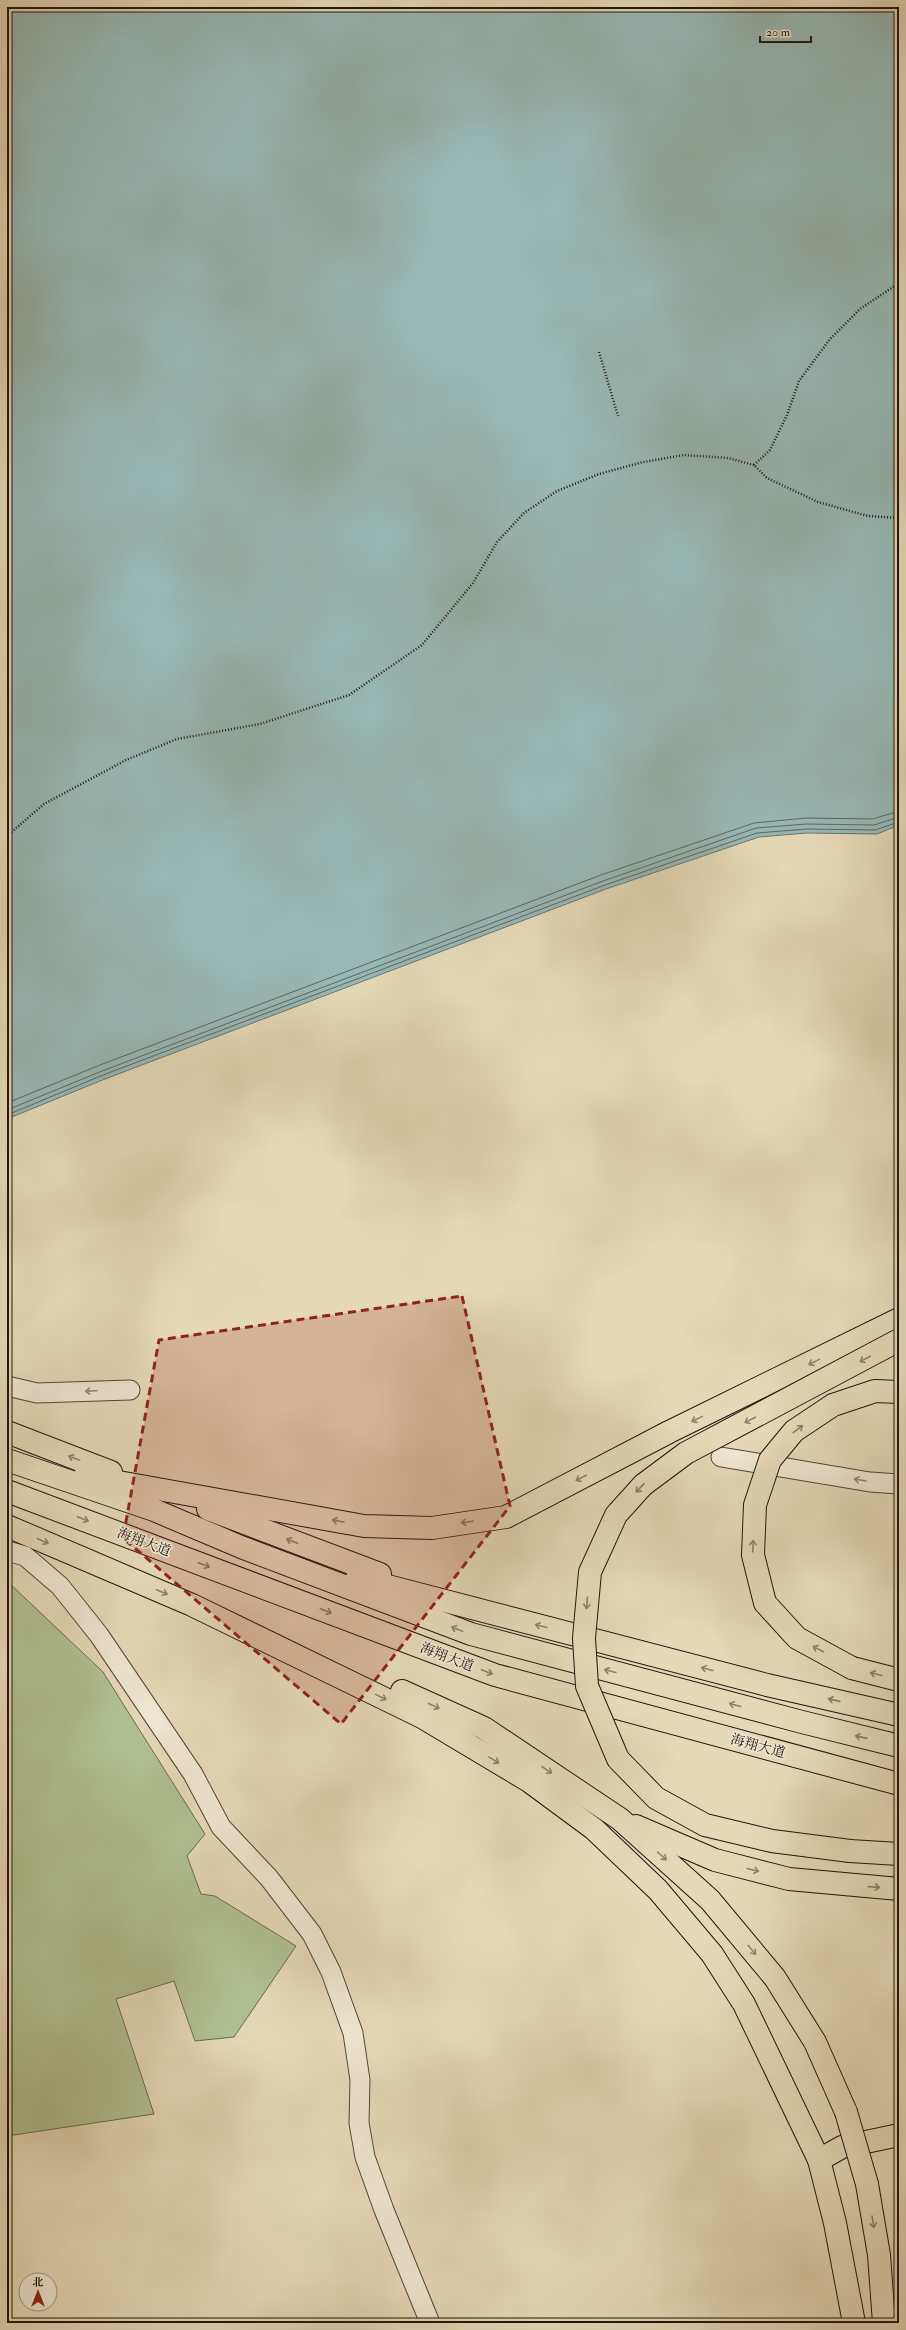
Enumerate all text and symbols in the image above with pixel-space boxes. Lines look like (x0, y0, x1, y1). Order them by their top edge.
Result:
scale bar (760, 18, 811, 44)
text: 20 m (766, 25, 791, 40)
one-way arrow (859, 1355, 871, 1363)
one-way arrow (809, 1359, 821, 1366)
one-way arrow (85, 1387, 98, 1395)
one-way arrow (692, 1416, 704, 1423)
one-way arrow (744, 1416, 756, 1424)
one-way arrow (792, 1425, 803, 1433)
one-way arrow (69, 1453, 81, 1461)
one-way arrow (576, 1474, 588, 1482)
one-way arrow (854, 1476, 867, 1484)
one-way arrow (635, 1483, 645, 1493)
one-way arrow (76, 1516, 88, 1524)
one-way arrow (332, 1517, 345, 1525)
one-way arrow (461, 1518, 474, 1526)
street label: 海翔大道 (115, 1524, 173, 1560)
one-way arrow (286, 1537, 298, 1545)
one-way arrow (36, 1538, 48, 1545)
one-way arrow (750, 1540, 757, 1553)
one-way arrow (198, 1562, 210, 1570)
one-way arrow (156, 1589, 168, 1596)
one-way arrow (584, 1596, 591, 1609)
one-way arrow (320, 1608, 332, 1616)
one-way arrow (535, 1622, 548, 1629)
one-way arrow (452, 1624, 464, 1632)
street label: 海翔大道 (418, 1639, 476, 1675)
one-way arrow (812, 1645, 824, 1653)
one-way arrow (701, 1665, 714, 1673)
one-way arrow (603, 1667, 616, 1674)
one-way arrow (480, 1669, 492, 1677)
one-way arrow (869, 1669, 882, 1677)
one-way arrow (374, 1694, 386, 1701)
one-way arrow (827, 1695, 840, 1703)
one-way arrow (729, 1700, 742, 1708)
one-way arrow (428, 1703, 440, 1710)
street label: 海翔大道 (729, 1731, 787, 1761)
one-way arrow (855, 1732, 868, 1740)
one-way arrow (488, 1756, 500, 1764)
one-way arrow (541, 1766, 552, 1774)
one-way arrow (657, 1852, 667, 1861)
one-way arrow (746, 1866, 759, 1874)
one-way arrow (867, 1883, 880, 1890)
one-way arrow (747, 1944, 756, 1955)
one-way arrow (869, 2215, 877, 2228)
north arrow (18, 2272, 58, 2312)
text: 北 (33, 2276, 44, 2289)

